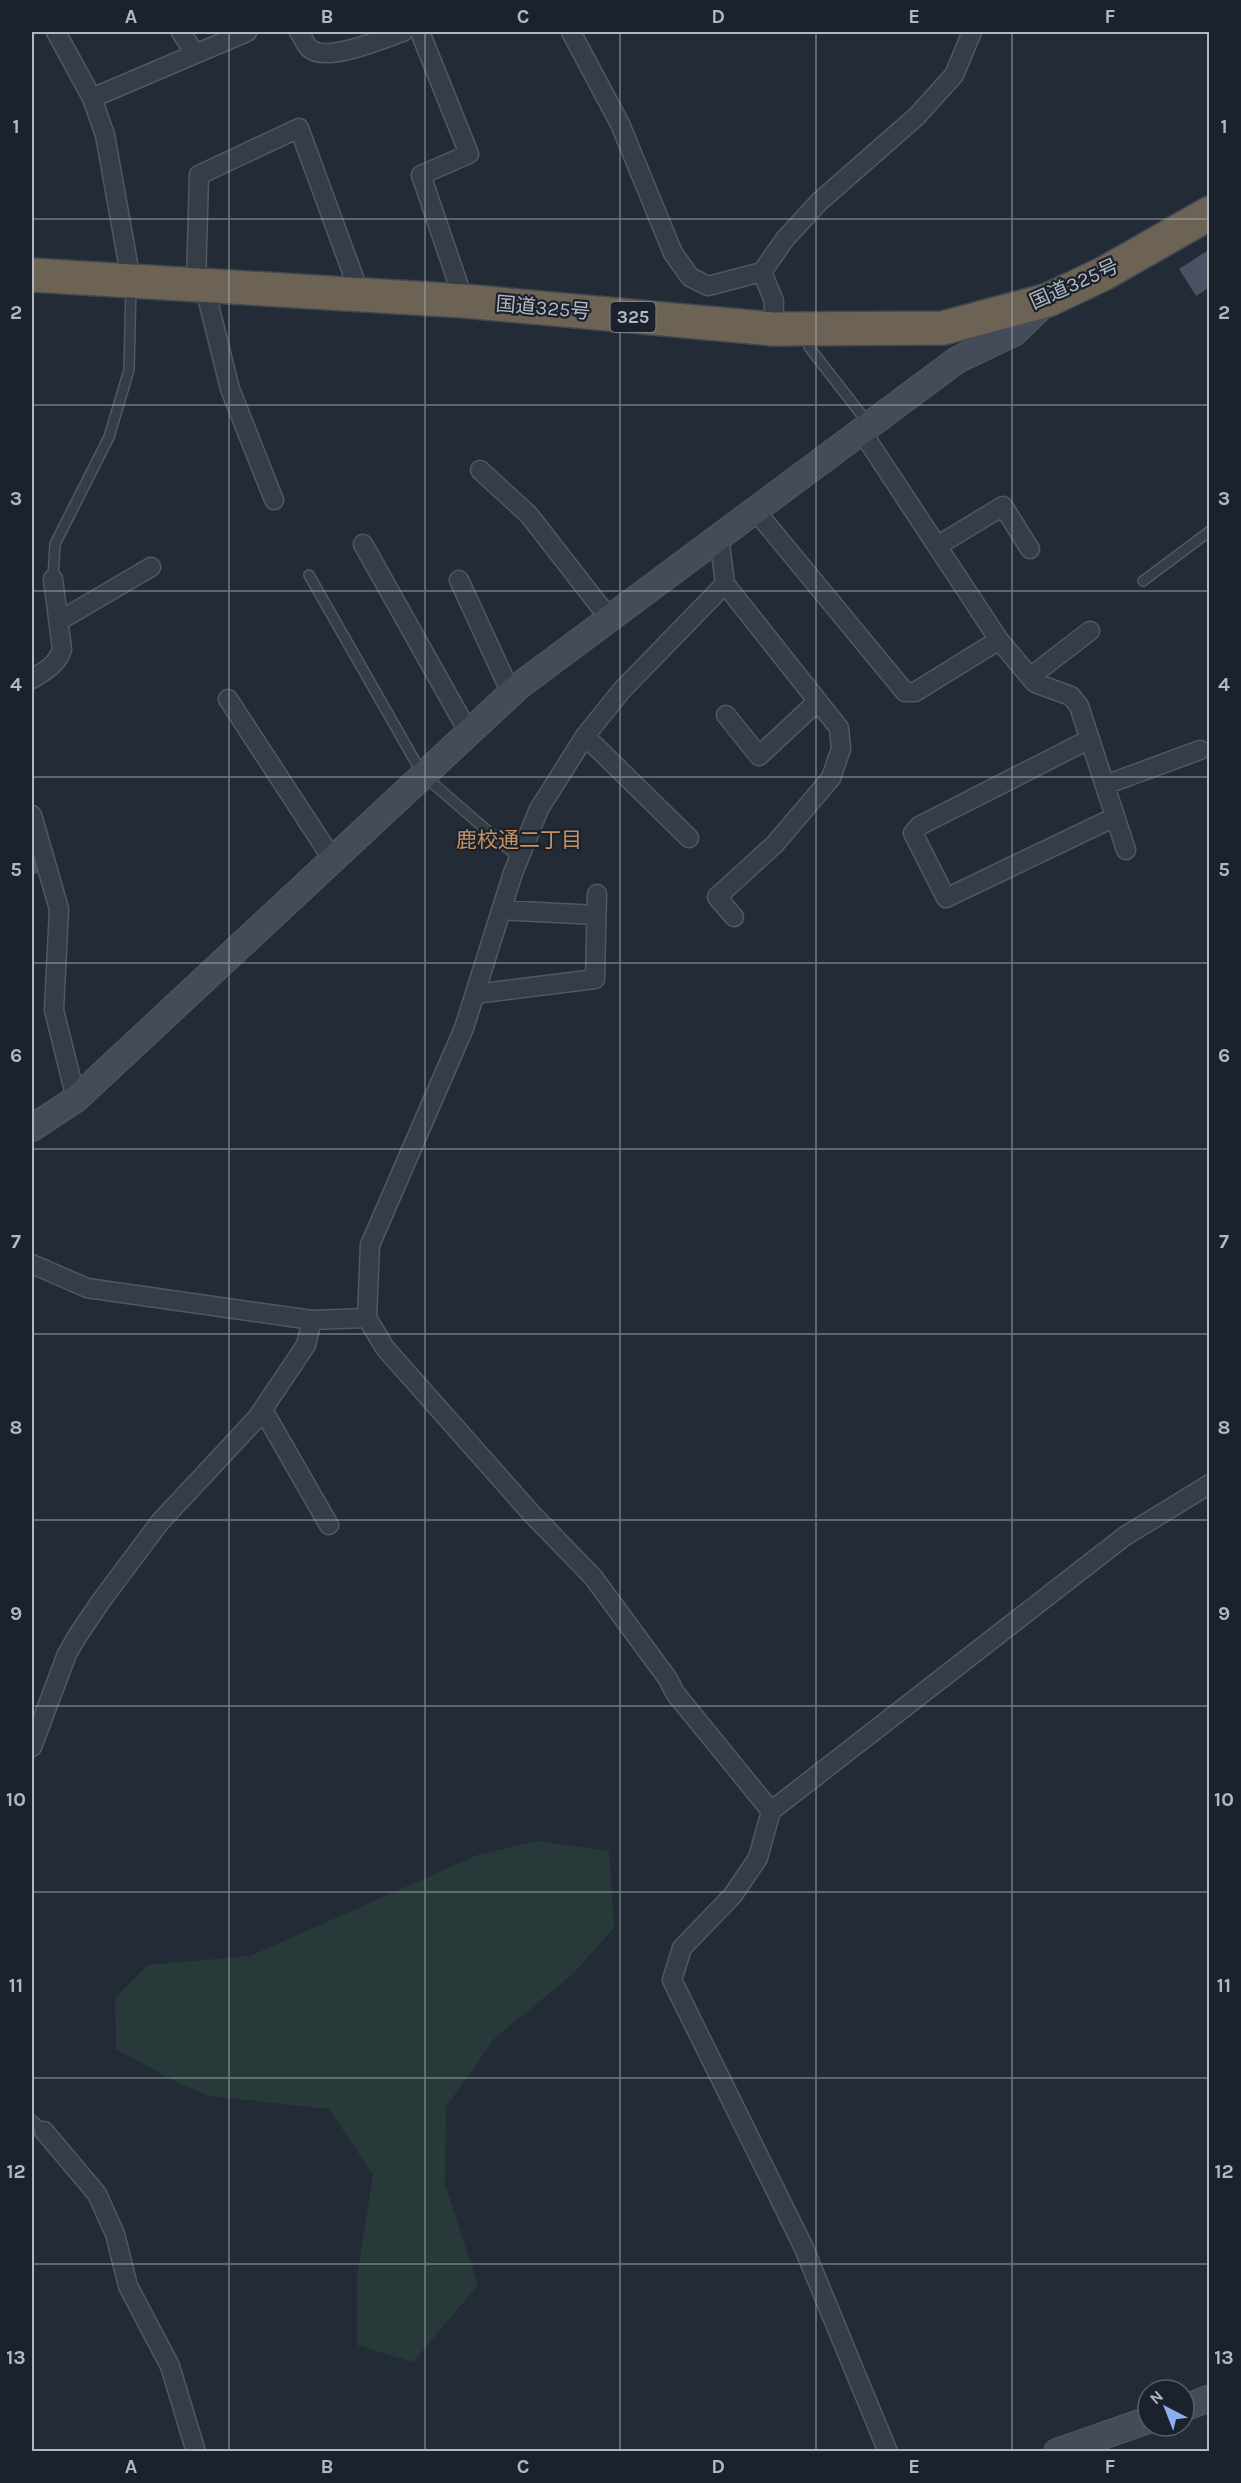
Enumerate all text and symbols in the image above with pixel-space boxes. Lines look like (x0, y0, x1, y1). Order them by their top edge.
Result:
text: A (125, 5, 138, 28)
text: B (321, 5, 333, 28)
text: C (517, 5, 529, 28)
text: D (711, 5, 725, 28)
text: E (908, 5, 920, 28)
text: F (1105, 5, 1116, 28)
text: 1 (12, 115, 20, 138)
text: 1 (1220, 115, 1228, 138)
street label: 国道325号 (1026, 254, 1122, 314)
street label: 国道325号 (495, 292, 591, 324)
text: 2 (10, 301, 22, 324)
text: 2 (1218, 301, 1230, 324)
road number: 325 (610, 302, 656, 332)
text: 3 (10, 487, 22, 510)
text: 3 (1218, 487, 1230, 510)
text: 4 (10, 673, 22, 696)
text: 4 (1218, 673, 1230, 696)
district label: 鹿校通二丁目 (456, 828, 582, 852)
text: 5 (10, 858, 22, 881)
text: 5 (1218, 858, 1230, 881)
text: 6 (10, 1044, 22, 1067)
text: 6 (1218, 1044, 1230, 1067)
text: 7 (11, 1230, 21, 1253)
text: 7 (1219, 1230, 1229, 1253)
text: 8 (10, 1416, 22, 1439)
text: 8 (1218, 1416, 1230, 1439)
text: 9 (10, 1602, 22, 1625)
text: 9 (1218, 1602, 1230, 1625)
text: 10 (6, 1788, 26, 1811)
text: 10 (1214, 1788, 1234, 1811)
text: 11 (9, 1974, 23, 1997)
text: 11 (1217, 1974, 1231, 1997)
text: 12 (6, 2160, 26, 2183)
text: 12 (1214, 2160, 1234, 2183)
text: 13 (6, 2346, 26, 2369)
text: 13 (1214, 2346, 1234, 2369)
north arrow (1136, 2378, 1196, 2438)
text: N (1146, 2386, 1167, 2408)
text: A (125, 2455, 138, 2478)
text: B (321, 2455, 333, 2478)
text: C (517, 2455, 529, 2478)
text: D (711, 2455, 725, 2478)
text: E (908, 2455, 920, 2478)
text: F (1105, 2455, 1116, 2478)

